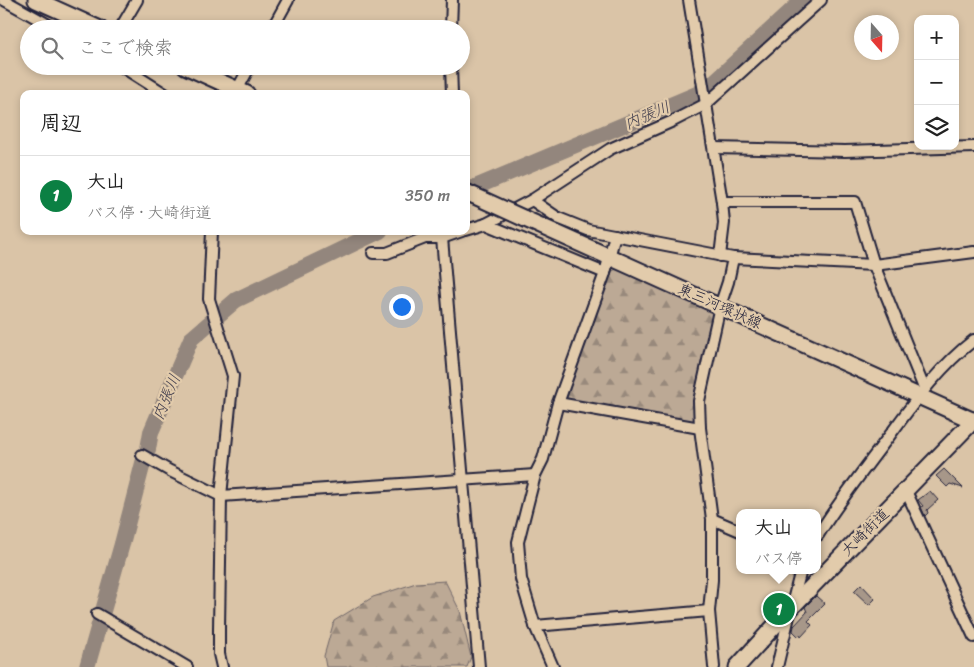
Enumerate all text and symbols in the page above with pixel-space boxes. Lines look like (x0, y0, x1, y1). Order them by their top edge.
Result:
north arrow (854, 15, 899, 60)
map controls (914, 15, 959, 150)
button: + (914, 15, 959, 60)
search box (20, 20, 470, 75)
text: ここで検索 (78, 31, 173, 64)
icon: search (38, 34, 66, 62)
button: − (914, 60, 959, 105)
water label: 内張川 (619, 92, 675, 138)
text: 周辺 (40, 104, 82, 142)
button: layers (914, 105, 959, 150)
text: 大山 (87, 165, 125, 198)
text: 1 (53, 181, 59, 210)
text: 350 m (405, 181, 450, 210)
text: バス停 · 大崎街道 (87, 198, 212, 227)
street label: 東三河環状線 (674, 276, 766, 336)
your location (389, 294, 415, 320)
water label: 内張川 (143, 369, 189, 425)
street label: 大崎街道 (835, 502, 895, 562)
popup (736, 509, 821, 574)
text: 大山 (754, 511, 793, 544)
text: バス停 (754, 544, 803, 573)
pin: 1 (763, 590, 795, 628)

